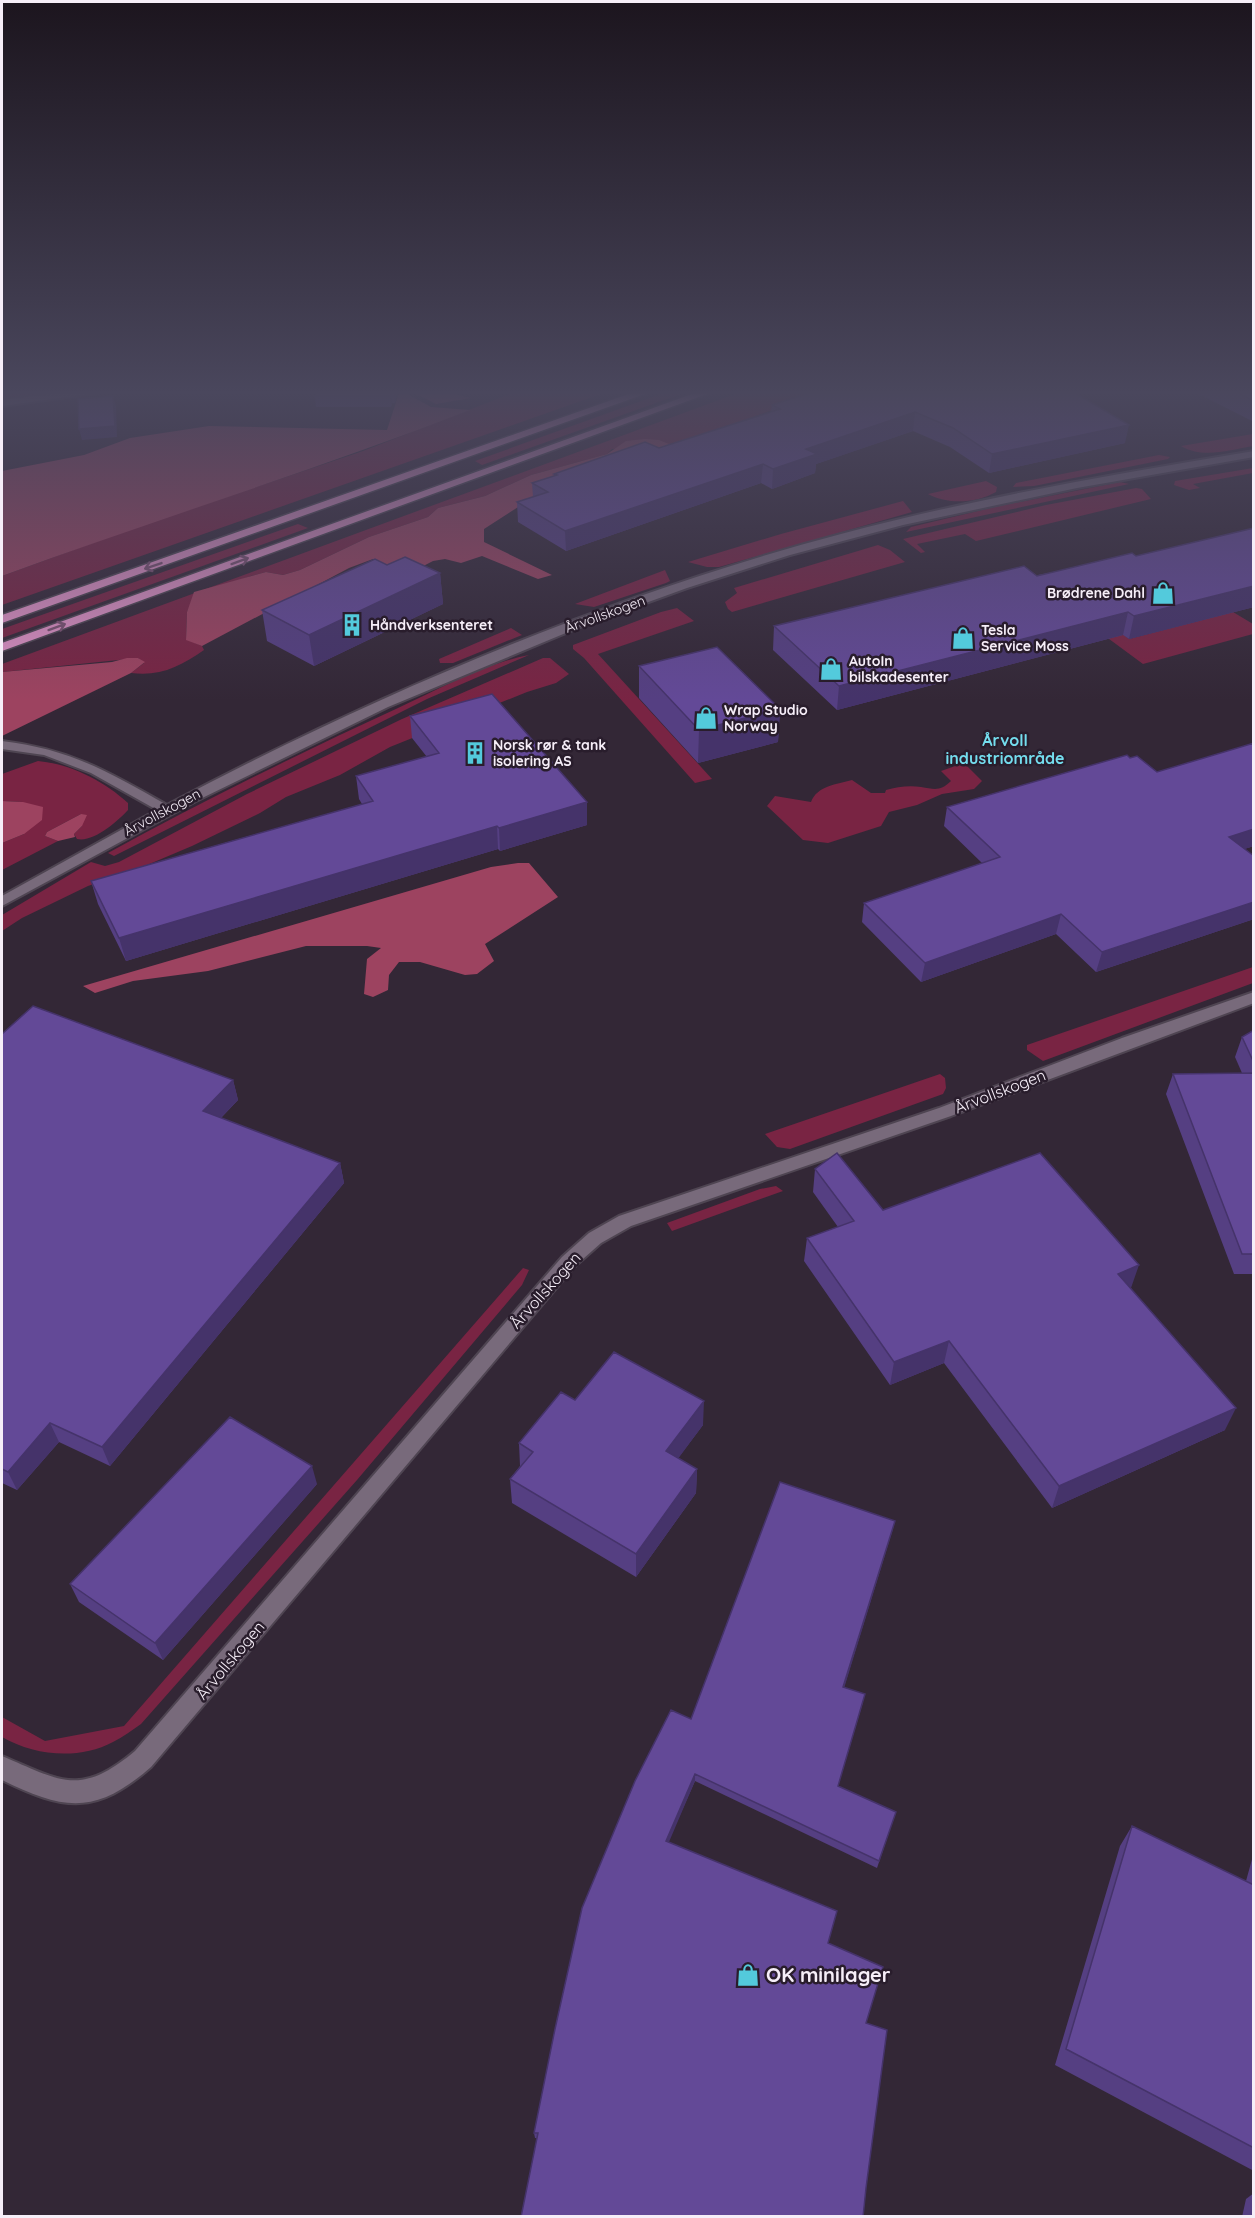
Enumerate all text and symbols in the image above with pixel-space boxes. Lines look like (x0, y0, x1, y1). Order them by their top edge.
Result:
one-way arrow (230, 555, 249, 566)
one-way arrow (144, 561, 163, 572)
shop icon: Brødrene Dahl (1150, 580, 1176, 606)
place label: Brødrene Dahl (1047, 584, 1145, 602)
street label: Årvollskogen (562, 591, 648, 637)
building icon: Håndverksenteret (339, 612, 365, 638)
place label: Håndverksenteret (370, 616, 493, 634)
one-way arrow (47, 621, 65, 632)
place label: Tesla Service Moss (981, 621, 1069, 655)
shop icon: Tesla Service Moss (950, 625, 976, 651)
place label: AutoIn bilskadesenter (849, 652, 949, 686)
shop icon: AutoIn bilskadesenter (818, 656, 844, 682)
place label: Wrap Studio Norway (724, 701, 808, 735)
shop icon: Wrap Studio Norway (693, 705, 719, 731)
district label: Årvoll industriområde (945, 730, 1065, 768)
place label: Norsk rør & tank isolering AS (493, 736, 606, 770)
building icon: Norsk rør & tank isolering AS (462, 740, 488, 766)
street label: Årvollskogen (121, 784, 203, 840)
street label: Årvollskogen (952, 1064, 1048, 1118)
street label: Årvollskogen (505, 1248, 585, 1332)
street label: Årvollskogen (191, 1617, 269, 1703)
shop icon: OK minilager (735, 1962, 761, 1988)
place label: OK minilager (766, 1962, 891, 1987)

